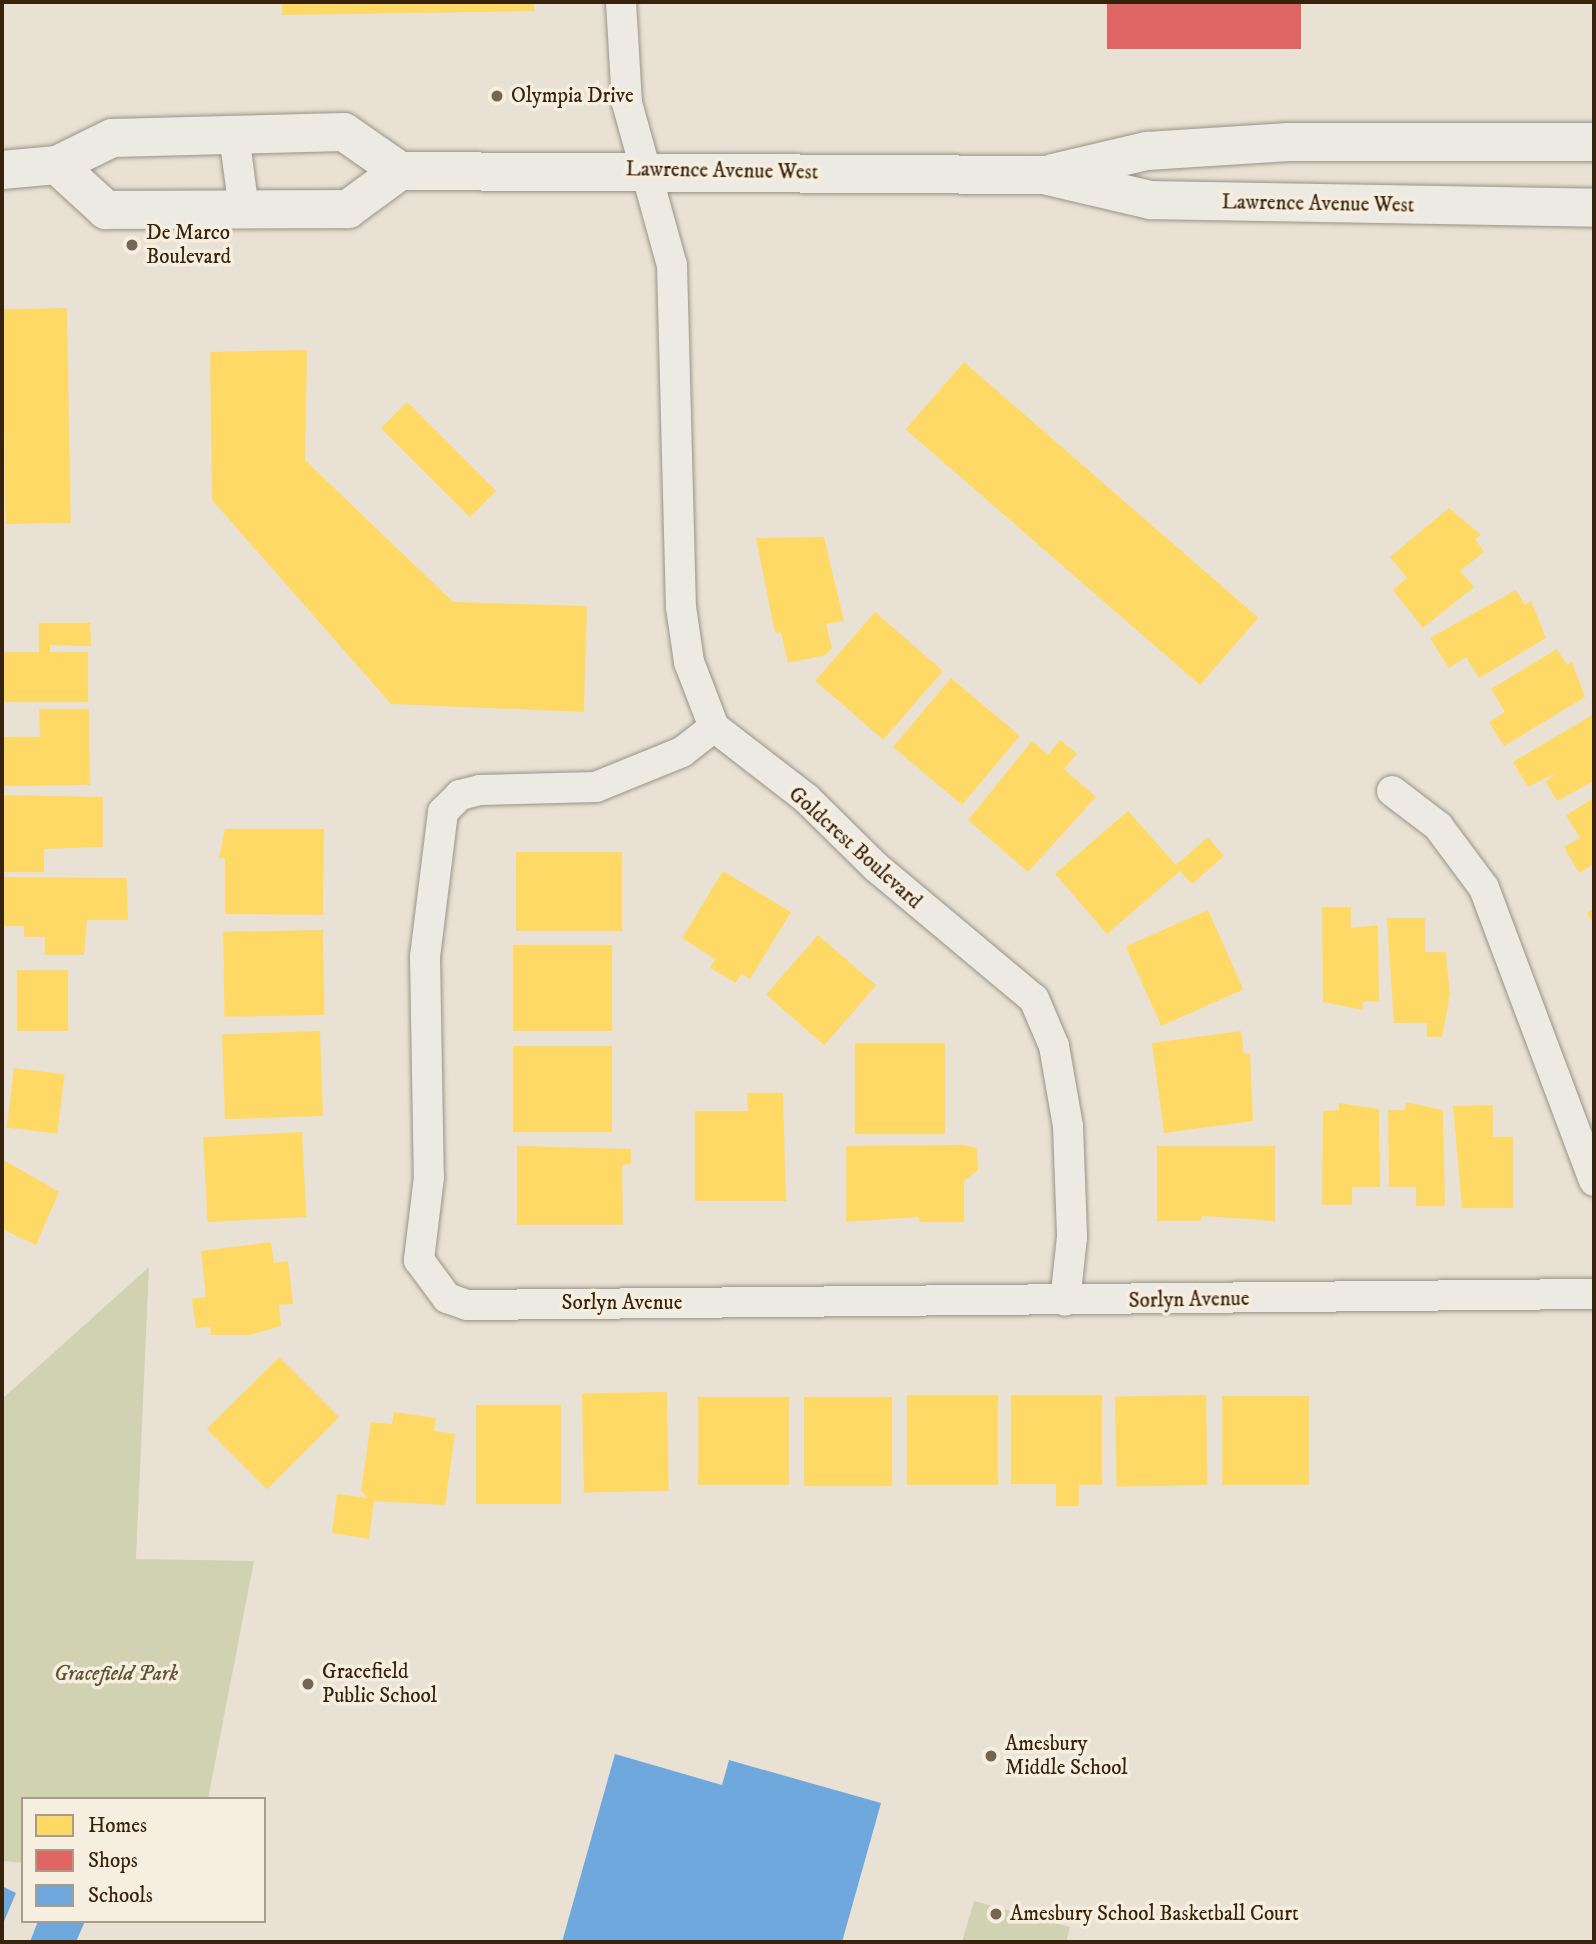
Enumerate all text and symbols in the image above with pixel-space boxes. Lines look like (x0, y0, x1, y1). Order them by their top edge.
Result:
place label: Olympia Drive (511, 83, 634, 109)
marker: Olympia Drive (489, 88, 505, 104)
street label: Lawrence Avenue West (625, 157, 819, 185)
street label: Lawrence Avenue West (1221, 190, 1415, 218)
place label: De Marco Boulevard (146, 220, 231, 270)
marker: De Marco Boulevard (124, 237, 140, 253)
street label: Goldcrest Boulevard (783, 782, 927, 914)
street label: Sorlyn Avenue (1128, 1286, 1250, 1314)
street label: Sorlyn Avenue (562, 1290, 682, 1316)
place label: Gracefield Public School (322, 1659, 437, 1709)
park label: Gracefield Park (54, 1661, 178, 1687)
marker: Gracefield Public School (300, 1676, 316, 1692)
place label: Amesbury Middle School (1005, 1731, 1128, 1781)
marker: Amesbury Middle School (983, 1748, 999, 1764)
legend (21, 1797, 266, 1923)
text: Homes (88, 1813, 147, 1839)
text: Shops (88, 1848, 138, 1874)
text: Schools (88, 1883, 153, 1909)
place label: Amesbury School Basketball Court (1010, 1901, 1299, 1927)
marker: Amesbury School Basketball Court (988, 1906, 1004, 1922)

